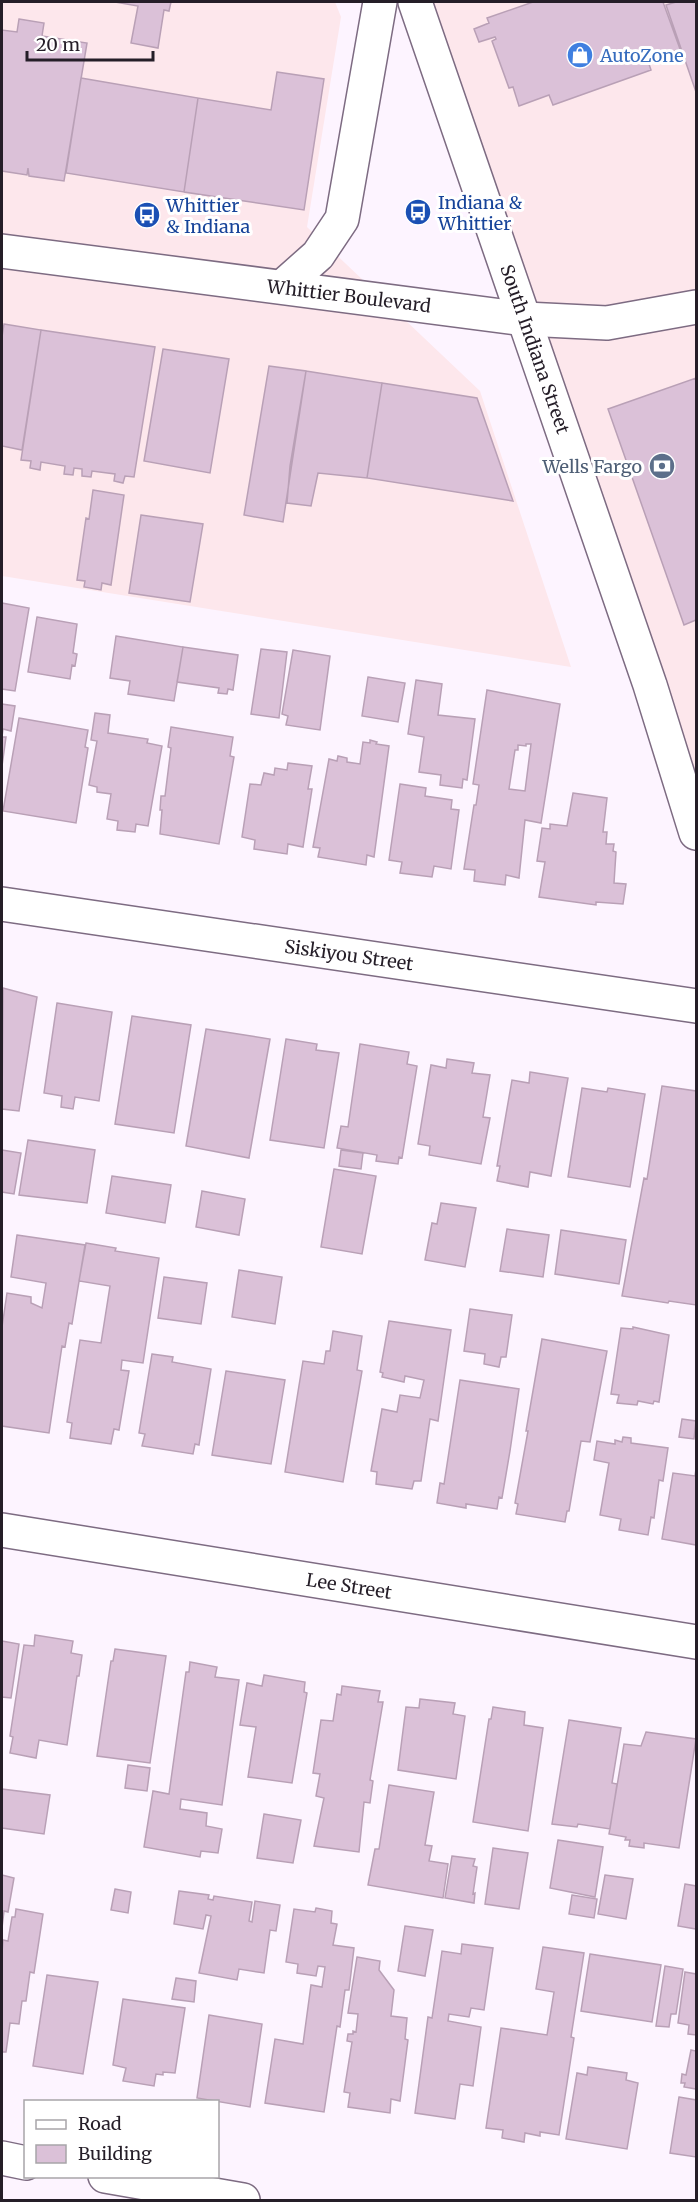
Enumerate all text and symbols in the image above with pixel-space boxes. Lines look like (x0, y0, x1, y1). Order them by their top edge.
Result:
scale bar (27, 24, 153, 62)
text: 20 m (36, 33, 80, 56)
shop icon: AutoZone (565, 40, 595, 70)
place label: AutoZone (599, 44, 684, 67)
place label: Indiana & Whittier (437, 191, 523, 235)
place label: Whittier & Indiana (165, 194, 251, 238)
bus stop icon: Indiana & Whittier (403, 197, 433, 227)
bus stop icon: Whittier & Indiana (132, 200, 162, 230)
street label: South Indiana Street (495, 261, 575, 437)
street label: Whittier Boulevard (265, 274, 432, 317)
bank icon: Wells Fargo (647, 451, 677, 481)
place label: Wells Fargo (541, 455, 642, 478)
street label: Siskiyou Street (283, 935, 415, 975)
street label: Lee Street (305, 1568, 393, 1604)
legend (24, 2100, 219, 2178)
text: Road (78, 2112, 122, 2135)
text: Building (78, 2142, 152, 2165)

